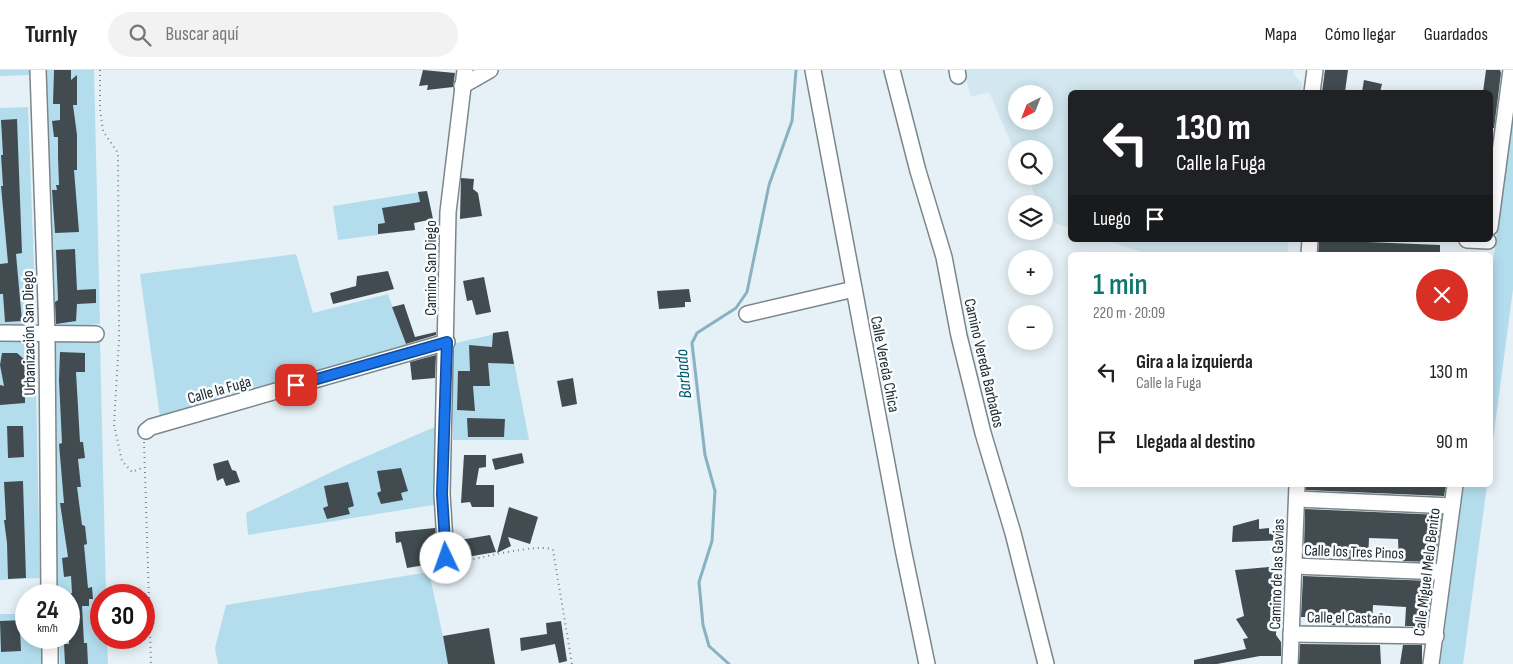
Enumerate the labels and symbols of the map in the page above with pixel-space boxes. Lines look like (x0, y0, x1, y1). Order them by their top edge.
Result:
north arrow (1008, 85, 1052, 130)
street label: Camino San Diego (422, 220, 441, 316)
street label: Urbanización San Diego (19, 270, 40, 396)
street label: Camino Vereda Barbados (959, 297, 1008, 430)
street label: Calle Vereda Chica (866, 314, 903, 414)
water label: Barbado (671, 348, 696, 400)
pin (275, 364, 317, 406)
street label: Calle la Fuga (185, 372, 253, 409)
street label: Calle Miguel Melo Benito (1410, 507, 1445, 637)
street label: Camino de las Gavias (1266, 518, 1289, 630)
position arrow (419, 531, 471, 583)
street label: Calle los Tres Pinos (1304, 541, 1404, 564)
speed limit sign: 30 (90, 584, 155, 649)
street label: Calle el Castaño (1307, 608, 1391, 629)

